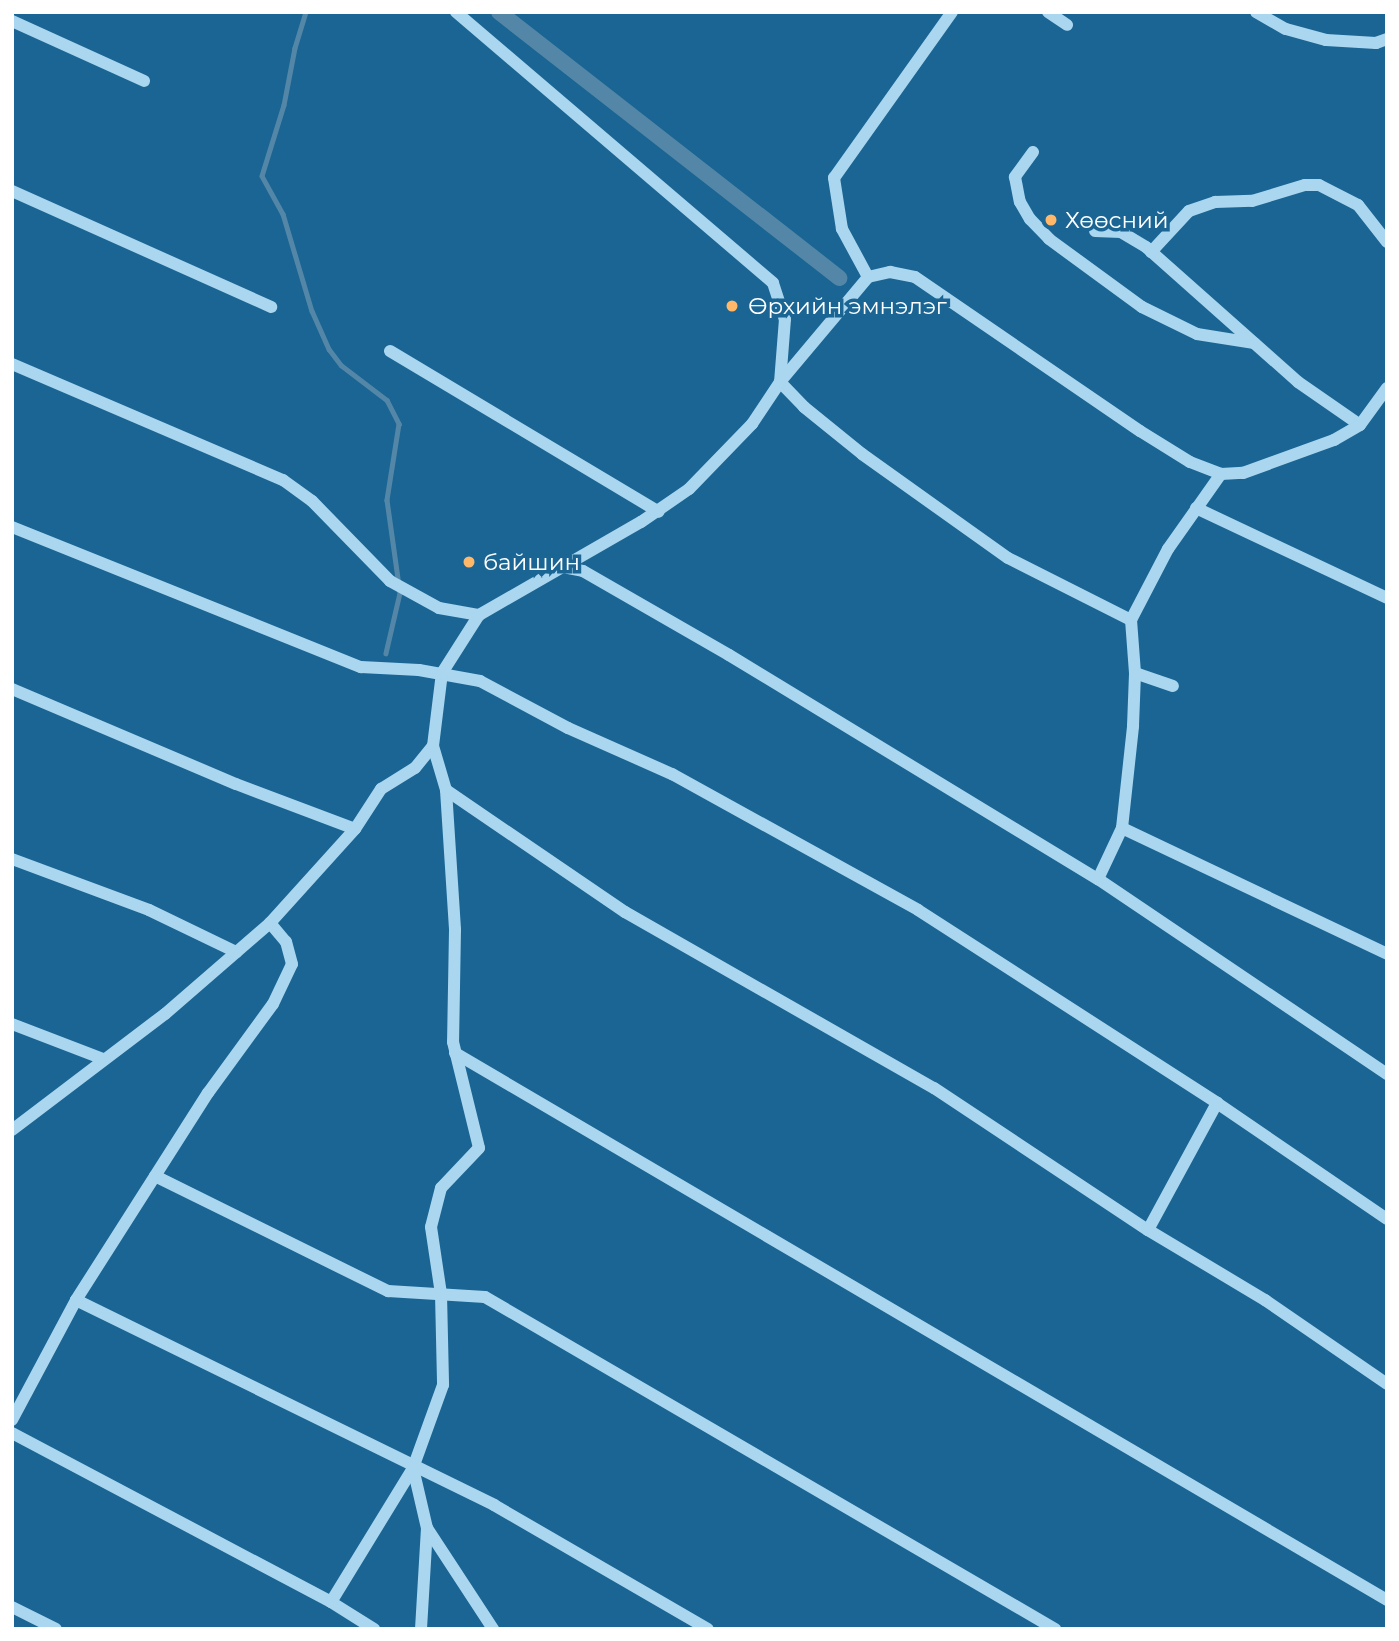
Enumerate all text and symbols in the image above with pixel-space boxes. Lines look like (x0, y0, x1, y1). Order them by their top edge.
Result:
place label: Хөөсний (1065, 206, 1169, 234)
marker: Хөөсний (1043, 212, 1059, 228)
place label: Өрхийн эмнэлэг (748, 292, 947, 320)
marker: Өрхийн эмнэлэг (722, 296, 742, 316)
place label: байшин (483, 548, 580, 576)
marker: байшин (461, 554, 477, 570)

